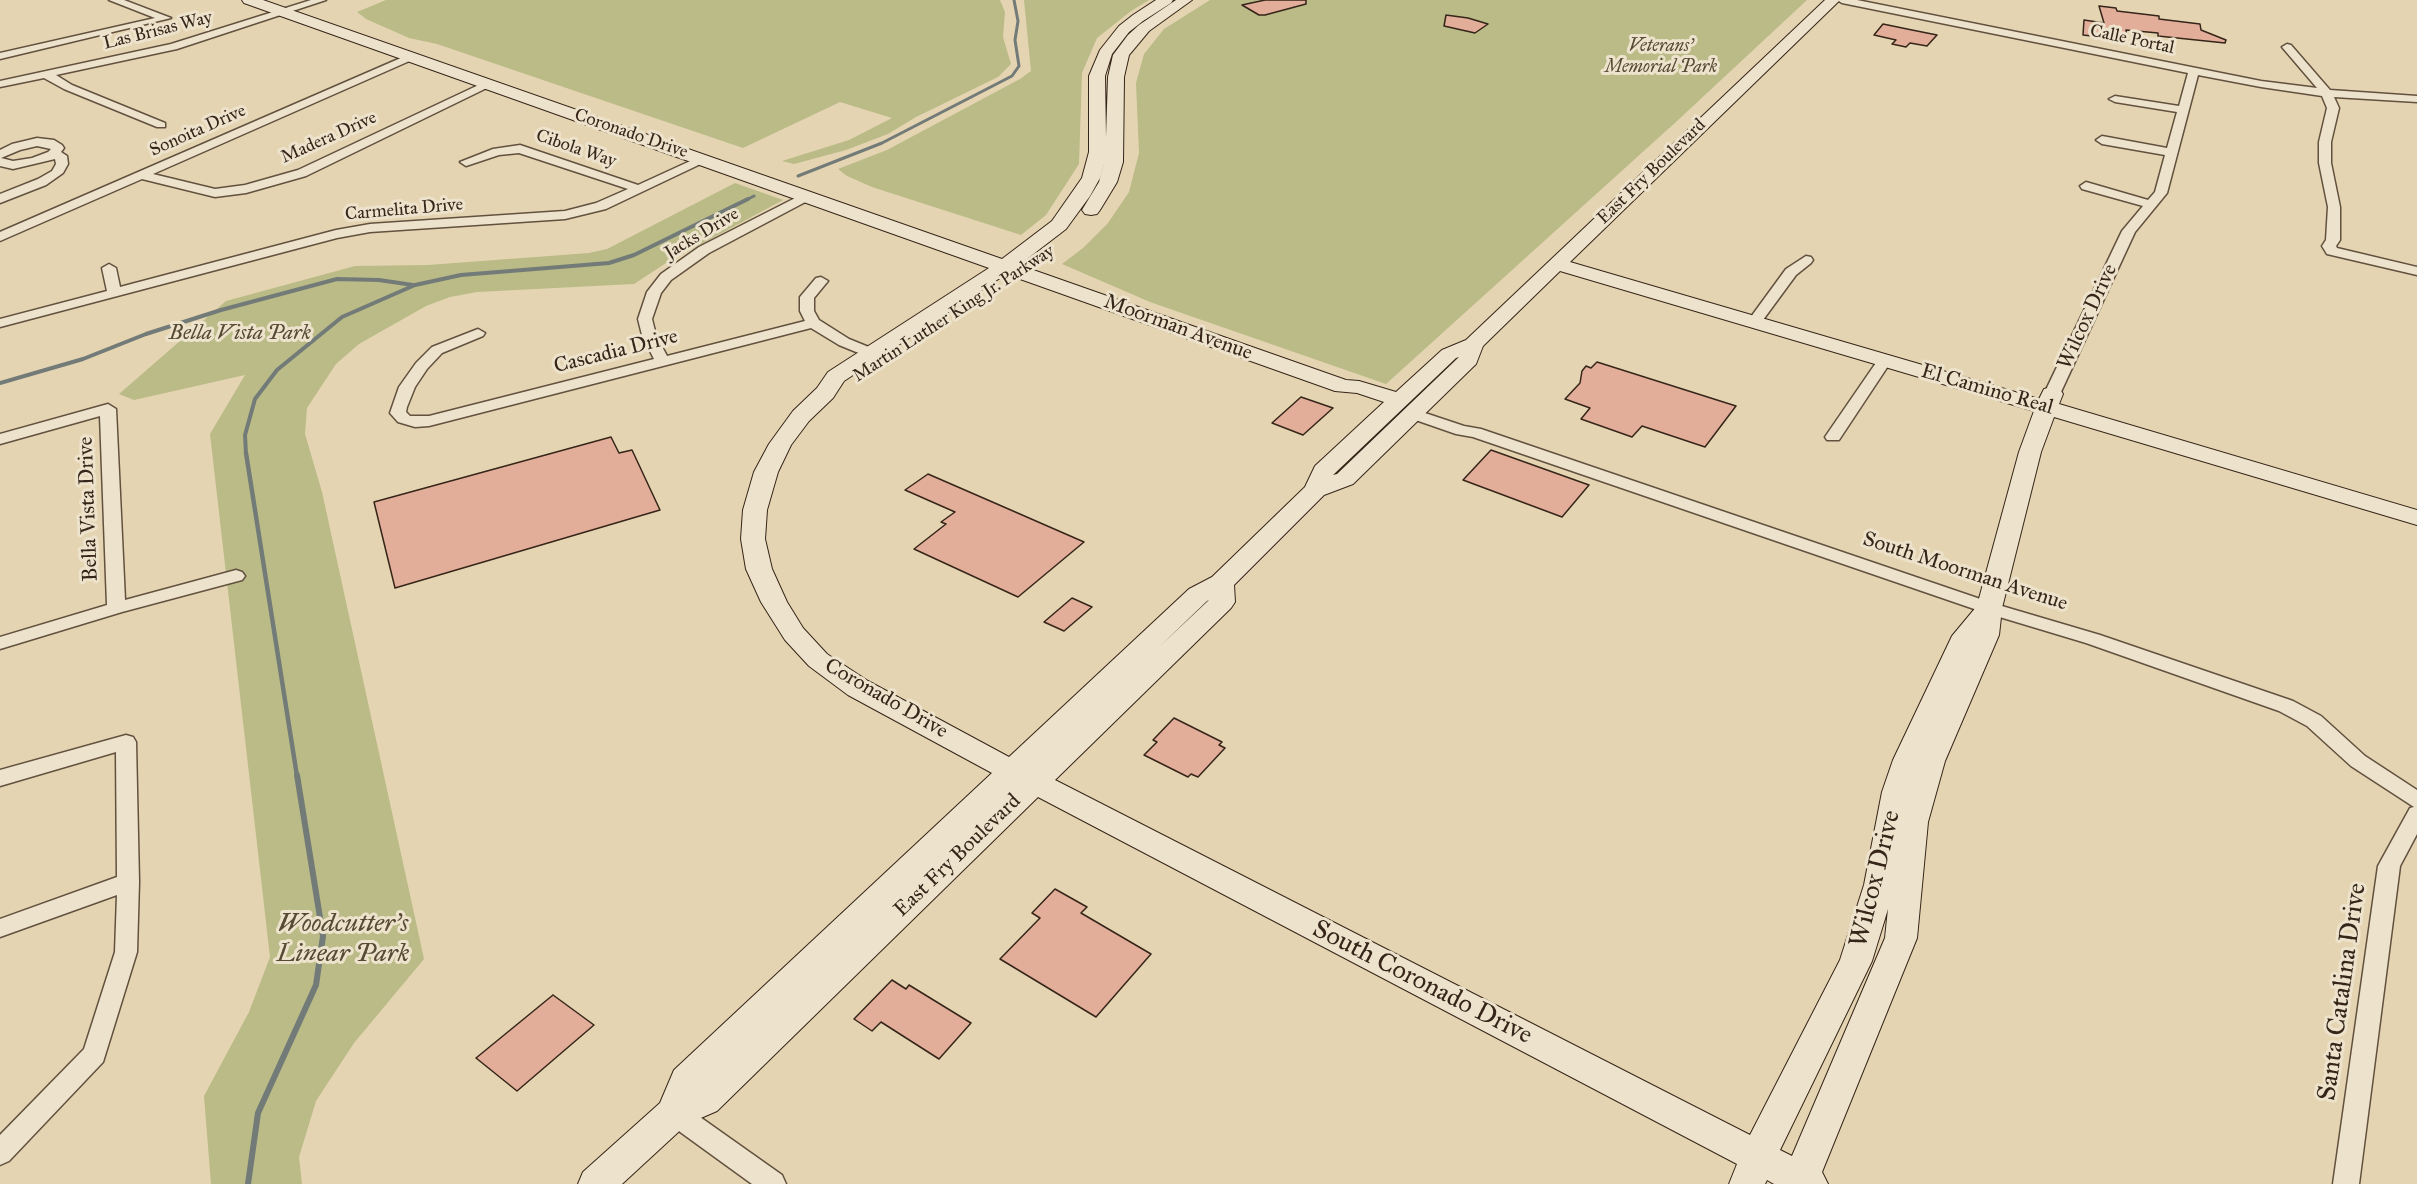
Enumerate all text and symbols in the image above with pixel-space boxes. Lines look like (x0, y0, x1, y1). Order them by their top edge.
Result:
street label: Las Brisas Way (101, 7, 215, 55)
street label: Calle Portal (2088, 21, 2176, 59)
park label: Veterans' Memorial Park (1605, 36, 1717, 78)
street label: Sonoita Drive (147, 100, 249, 162)
street label: Coronado Drive (572, 105, 690, 163)
street label: Madera Drive (278, 107, 380, 169)
street label: East Fry Boulevard (1593, 115, 1711, 229)
street label: Cibola Way (533, 125, 619, 173)
street label: Carmelita Drive (344, 194, 464, 226)
street label: Jacks Drive (661, 204, 743, 264)
street label: Martin Luther King Jr. Parkway (849, 241, 1059, 387)
street label: Wilcox Drive (2053, 260, 2123, 374)
street label: Moorman Avenue (1100, 289, 1256, 367)
park label: Bella Vista Park (169, 321, 311, 347)
street label: Cascadia Drive (551, 324, 681, 380)
street label: El Camino Real (1918, 359, 2056, 421)
street label: Bella Vista Drive (74, 436, 104, 582)
street label: South Moorman Avenue (1859, 527, 2071, 617)
street label: Coronado Drive (820, 654, 952, 744)
street label: East Fry Boulevard (889, 789, 1027, 923)
street label: Wilcox Drive (1844, 807, 1908, 951)
street label: Santa Catalina Drive (2312, 881, 2374, 1103)
park label: Woodcutter's Linear Park (277, 909, 409, 970)
street label: South Coronado Drive (1307, 914, 1537, 1052)

